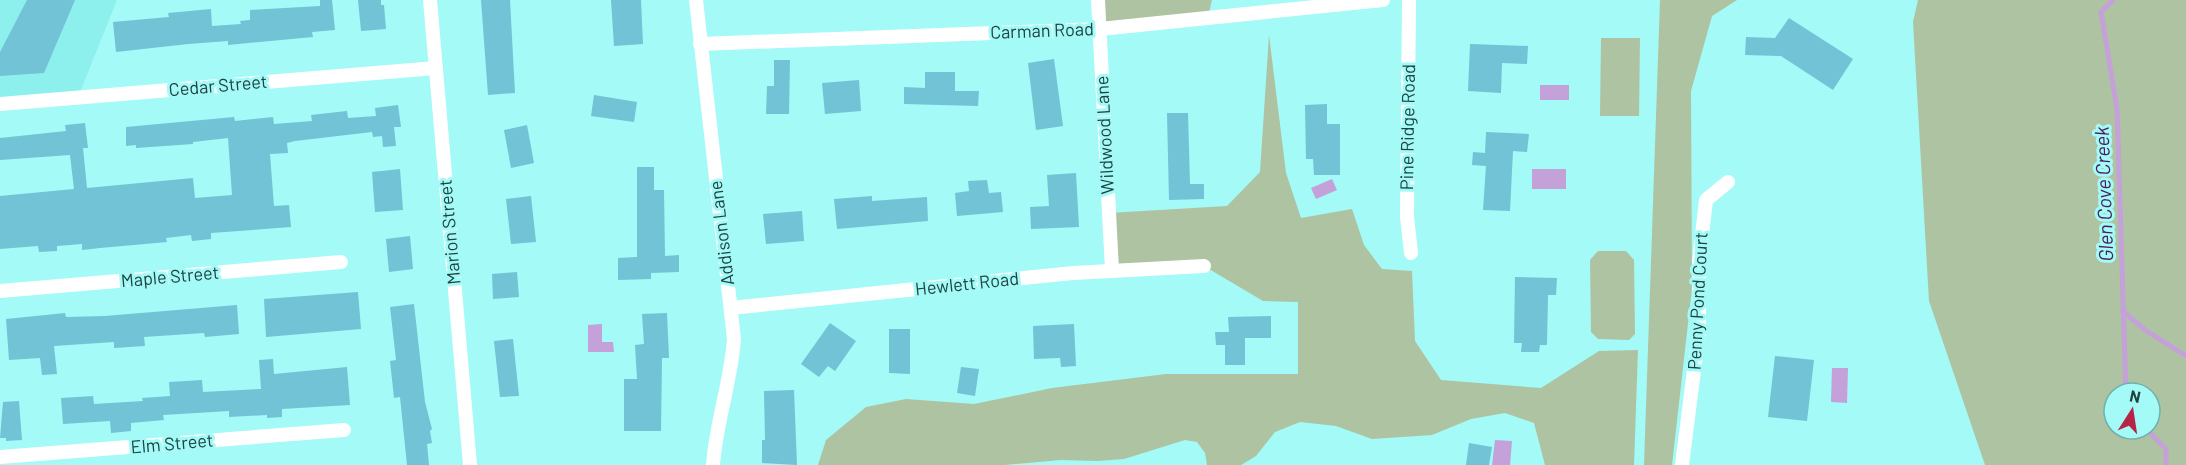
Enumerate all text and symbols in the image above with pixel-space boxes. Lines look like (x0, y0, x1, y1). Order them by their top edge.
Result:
street label: Carman Road (990, 17, 1094, 43)
street label: Pine Ridge Road (1395, 64, 1419, 190)
street label: Cedar Street (168, 70, 268, 100)
street label: Wildwood Lane (1090, 75, 1118, 195)
water label: Glen Cove Creek (2089, 126, 2117, 262)
street label: Marion Street (433, 179, 465, 286)
street label: Addison Lane (704, 180, 738, 287)
street label: Penny Pond Court (1682, 231, 1712, 370)
street label: Maple Street (120, 261, 220, 291)
street label: Hewlett Road (914, 267, 1020, 299)
north arrow (2102, 381, 2162, 441)
text: N (2128, 385, 2142, 406)
street label: Elm Street (130, 428, 214, 458)

